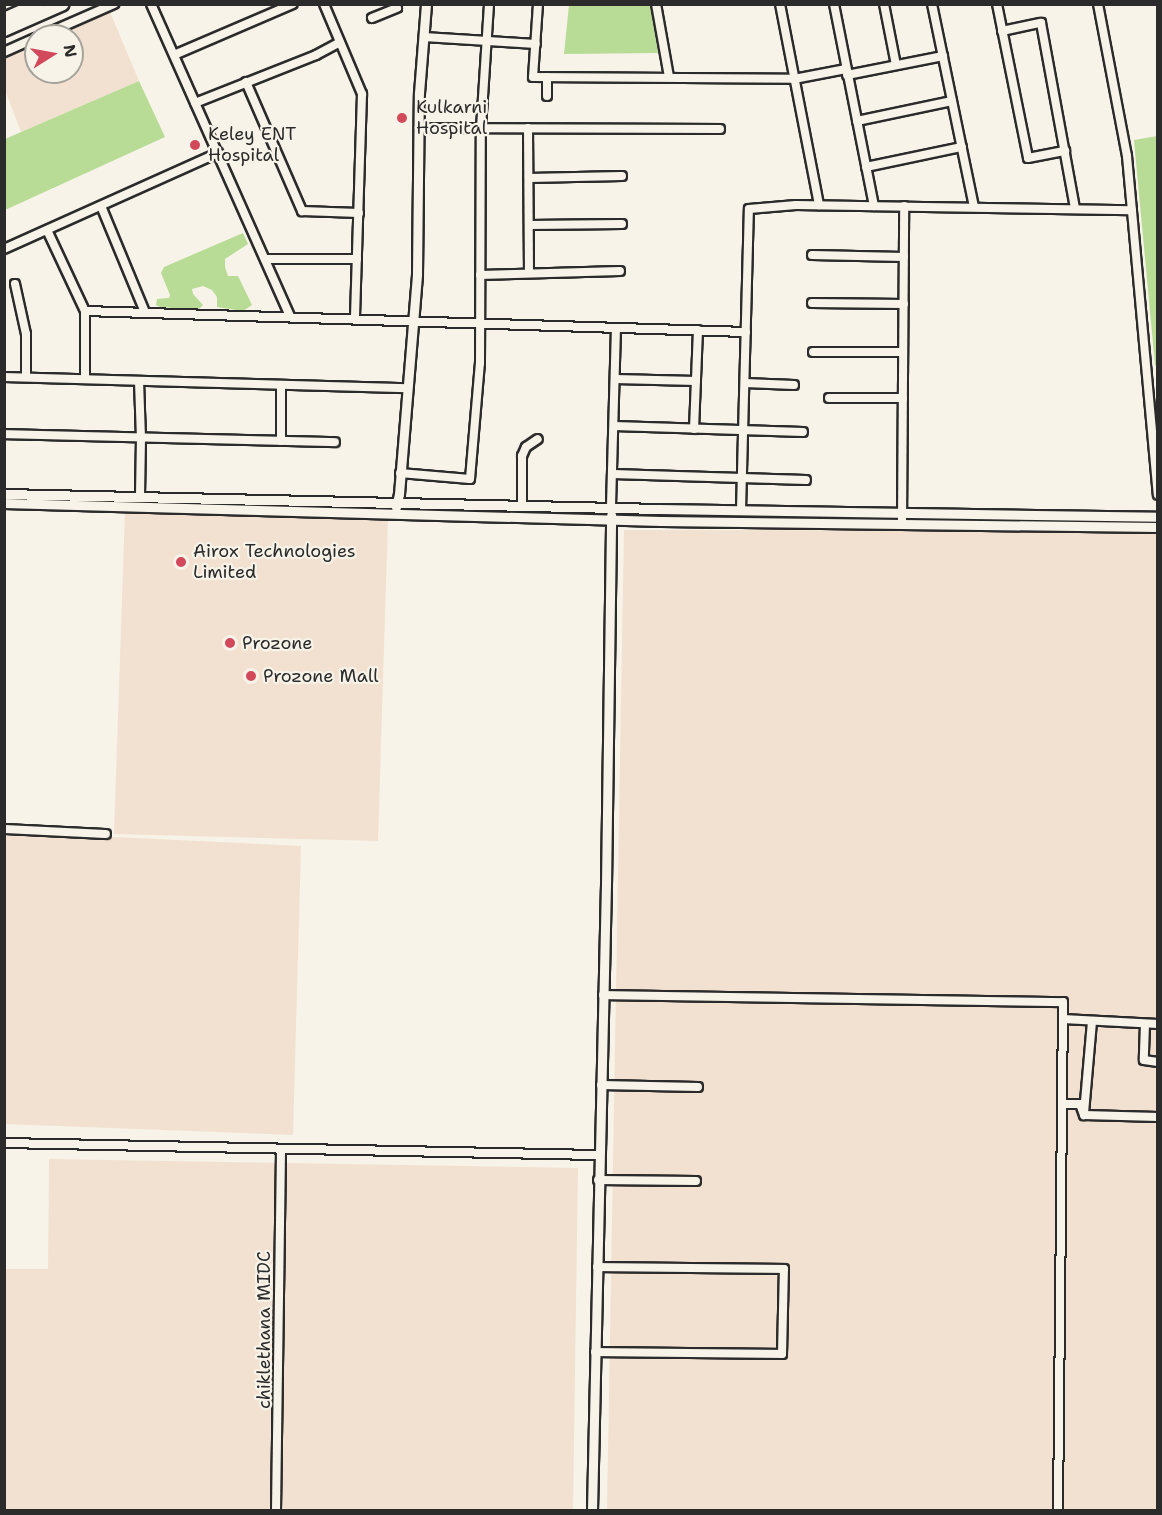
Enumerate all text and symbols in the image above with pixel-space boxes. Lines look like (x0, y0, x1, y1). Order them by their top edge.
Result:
north arrow (24, 24, 84, 84)
text: N (59, 43, 82, 59)
place label: Kulkarni Hospital (416, 97, 487, 140)
marker: Kulkarni Hospital (393, 109, 411, 127)
place label: Keley ENT Hospital (208, 124, 296, 166)
marker: Keley ENT Hospital (186, 136, 204, 154)
place label: Airox Technologies Limited (193, 541, 356, 584)
marker: Airox Technologies Limited (174, 555, 188, 569)
place label: Prozone (242, 632, 312, 654)
marker: Prozone (223, 636, 237, 650)
place label: Prozone Mall (263, 665, 379, 687)
marker: Prozone Mall (244, 669, 258, 683)
street label: chiklethana MIDC (253, 1251, 275, 1409)

